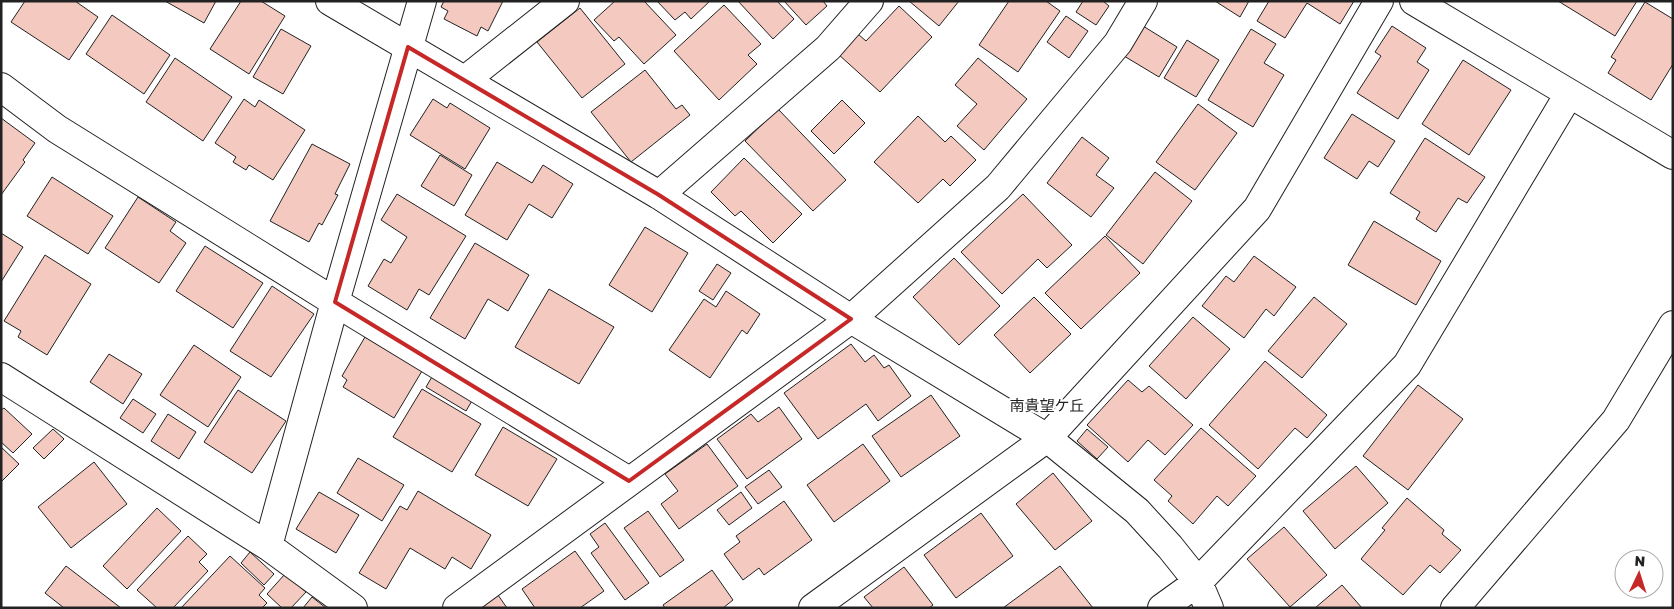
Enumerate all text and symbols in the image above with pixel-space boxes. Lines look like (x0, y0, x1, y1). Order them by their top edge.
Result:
district label: 南貴望ケ丘 (1009, 396, 1085, 414)
north arrow (1614, 549, 1664, 599)
text: N (1634, 552, 1646, 569)

